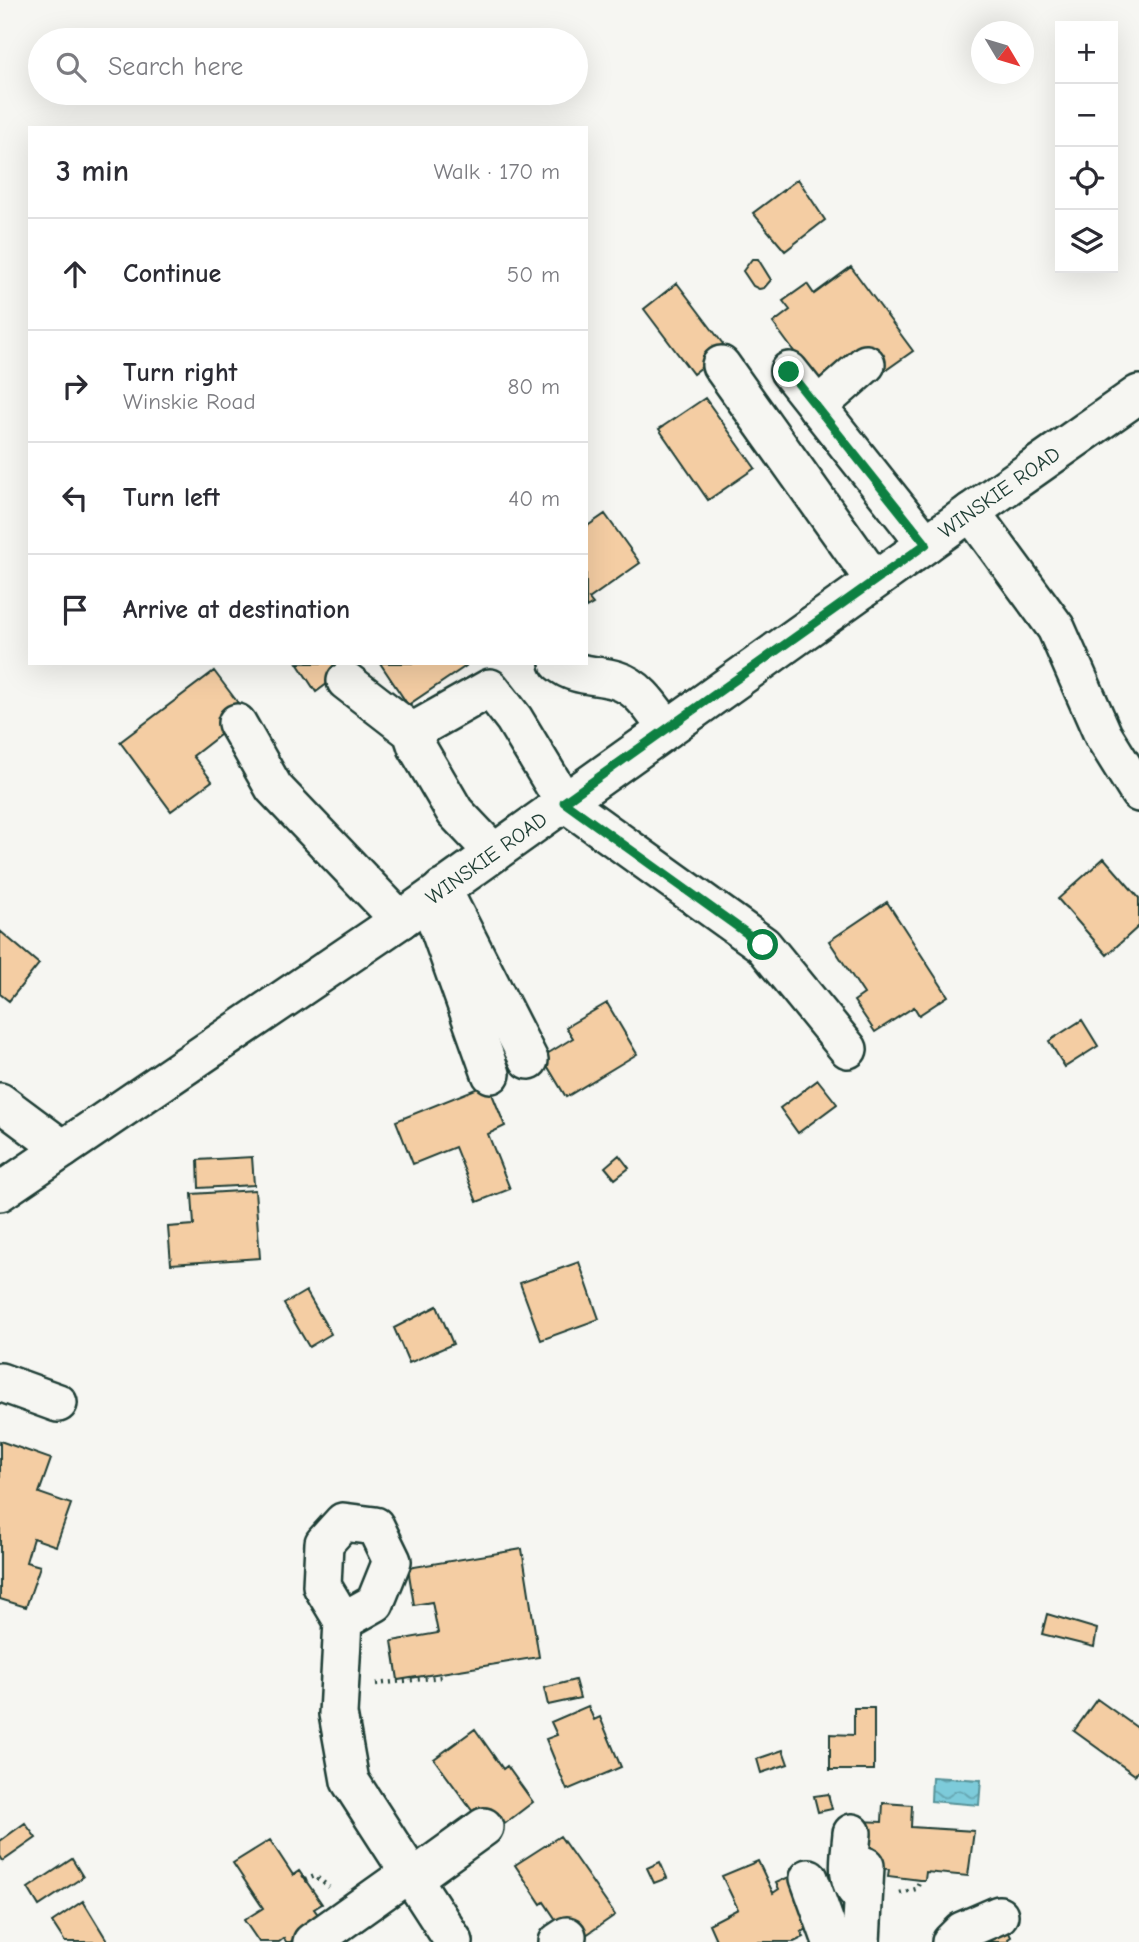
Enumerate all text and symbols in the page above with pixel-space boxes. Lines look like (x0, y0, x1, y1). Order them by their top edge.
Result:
north arrow (971, 21, 1034, 84)
map controls (1055, 21, 1118, 273)
button: + (1055, 21, 1118, 84)
search box (28, 28, 588, 105)
icon: search (52, 48, 90, 86)
text: Search here (108, 52, 243, 82)
button: − (1055, 84, 1118, 147)
button: locate (1055, 147, 1118, 210)
text: 3 min (56, 154, 129, 189)
text: Walk · 170 m (433, 158, 560, 185)
button: layers (1055, 210, 1118, 273)
icon: ahead (56, 255, 94, 293)
text: Continue (123, 259, 221, 289)
text: 50 m (507, 261, 560, 288)
route end (773, 356, 804, 387)
text: Turn right (123, 358, 237, 388)
icon: right (56, 367, 94, 405)
text: 80 m (507, 373, 560, 400)
text: Winskie Road (123, 388, 256, 415)
street label: WINSKIE ROAD (934, 441, 1065, 543)
icon: left (56, 479, 94, 517)
text: Turn left (123, 483, 220, 513)
text: 40 m (508, 485, 560, 512)
icon: arrive (56, 591, 94, 629)
text: Arrive at destination (123, 595, 350, 625)
street label: WINSKIE ROAD (421, 807, 552, 910)
route start (747, 929, 778, 960)

